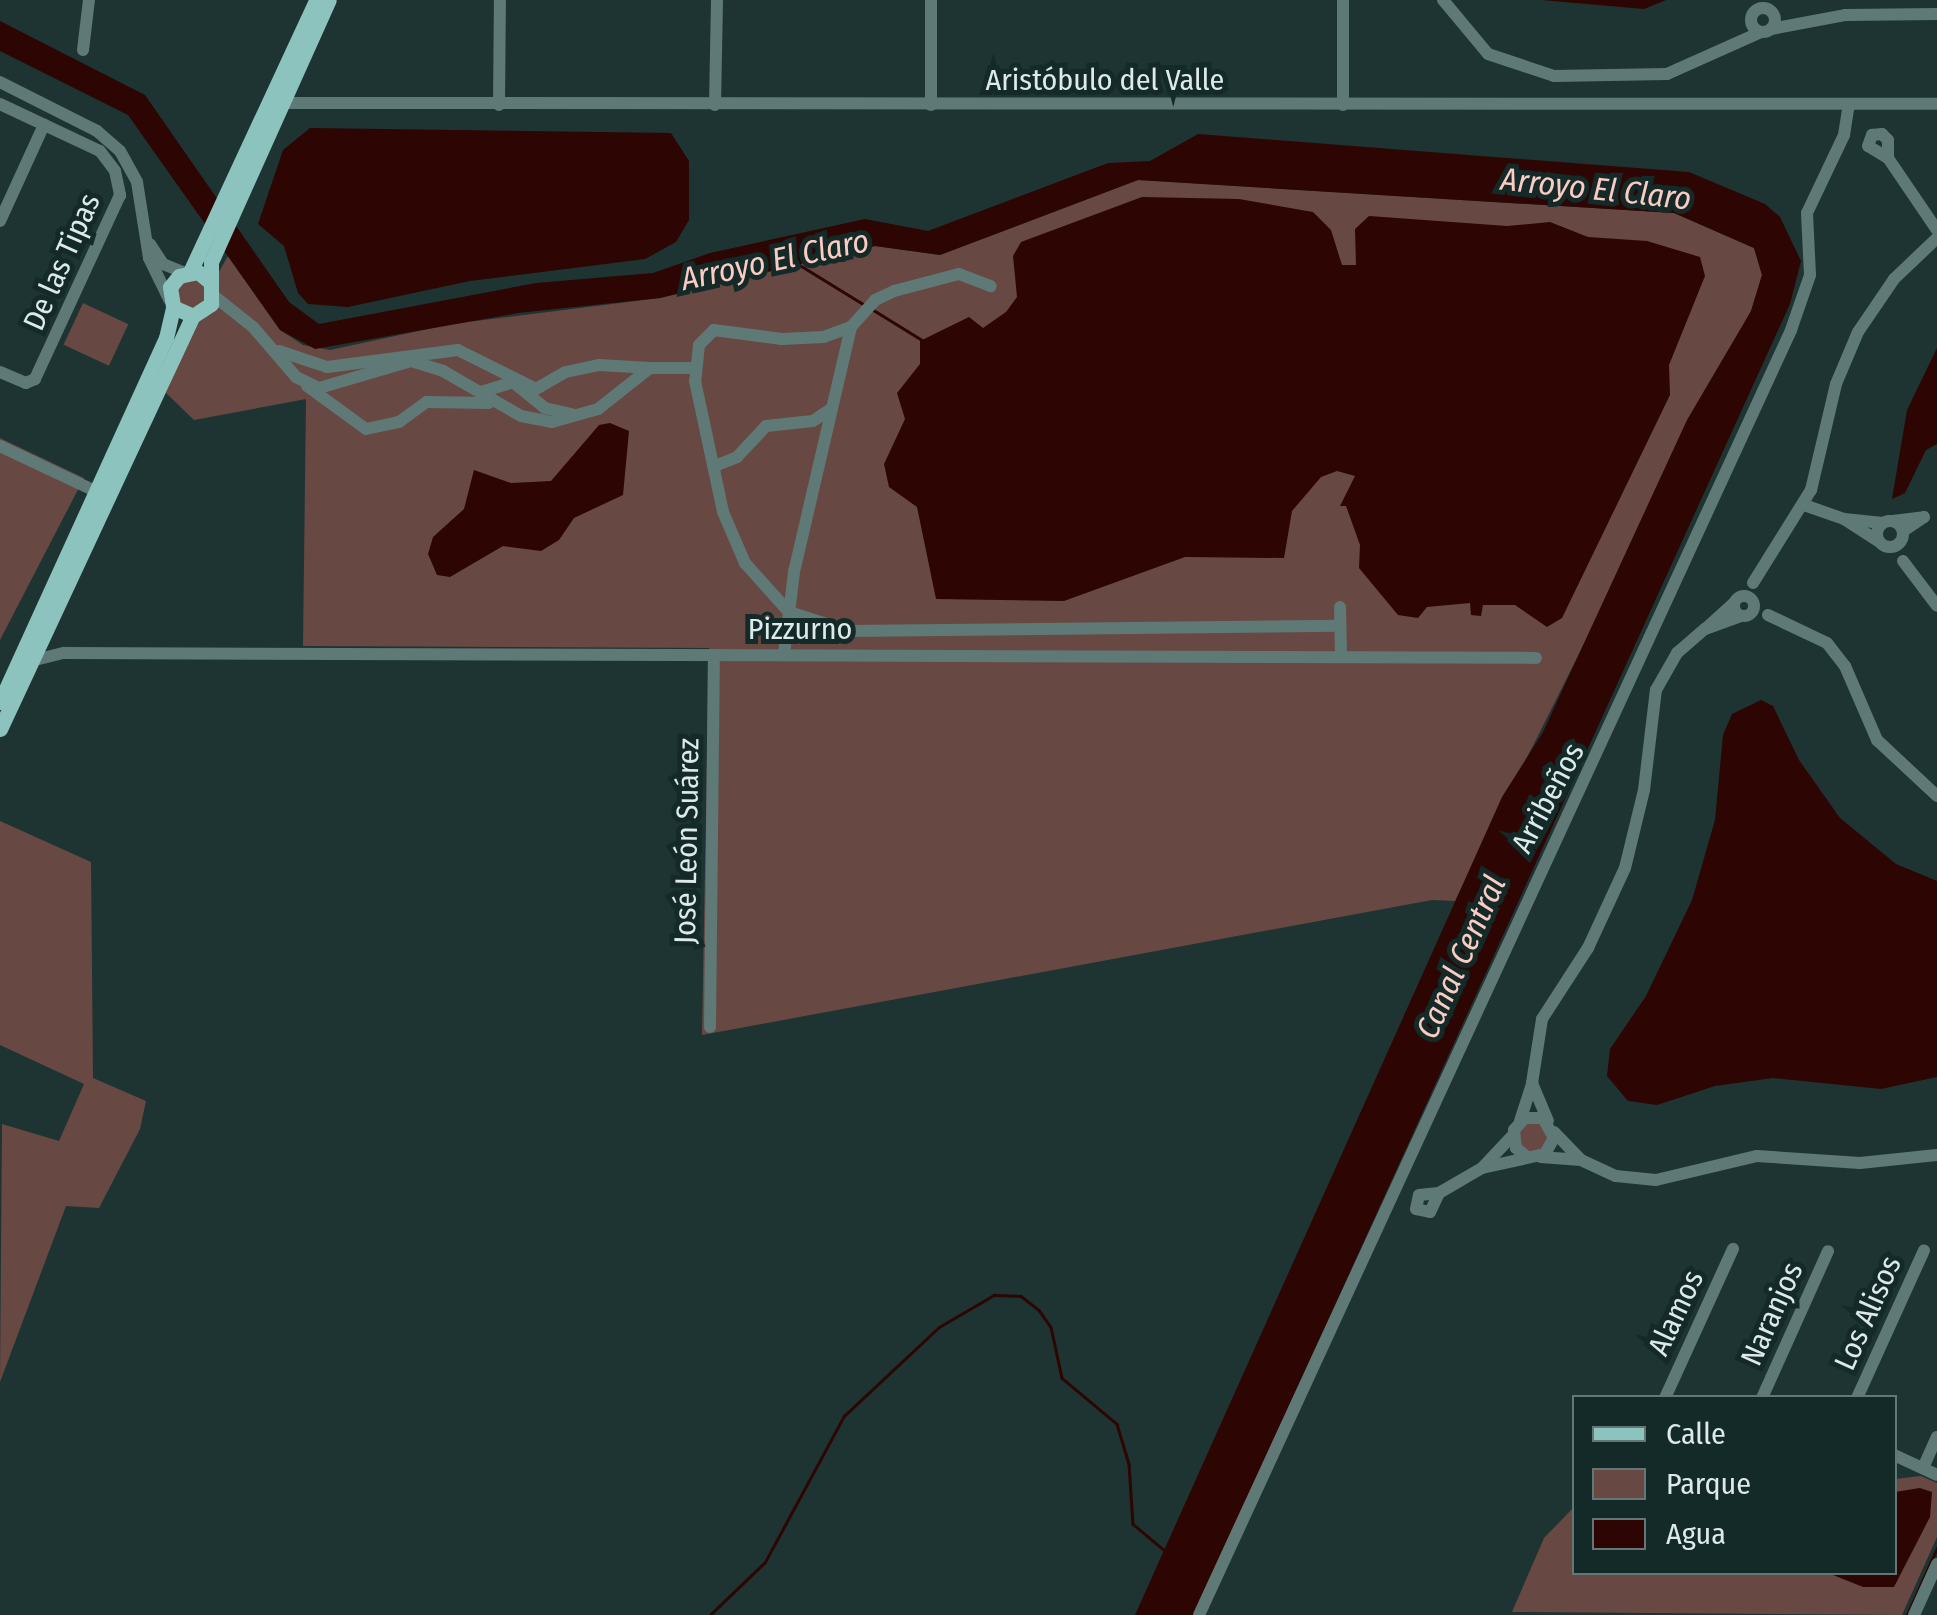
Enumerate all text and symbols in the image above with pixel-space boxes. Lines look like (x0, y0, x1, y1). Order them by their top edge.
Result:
street label: Aristóbulo del Valle (986, 62, 1224, 98)
water label: Arroyo El Claro (1499, 160, 1693, 218)
street label: De las Tipas (16, 188, 108, 336)
water label: Arroyo El Claro (678, 221, 872, 299)
street label: Pizzurno (748, 611, 852, 647)
street label: Arribeños (1504, 737, 1592, 859)
street label: José León Suárez (667, 738, 707, 944)
water label: Canal Central (1408, 870, 1514, 1044)
street label: Los Alisos (1827, 1250, 1909, 1376)
street label: Naranjos (1733, 1257, 1811, 1371)
street label: Alamos (1641, 1265, 1711, 1361)
legend (1572, 1395, 1897, 1575)
text: Calle (1666, 1416, 1726, 1452)
text: Parque (1666, 1466, 1751, 1502)
text: Agua (1666, 1516, 1726, 1552)

